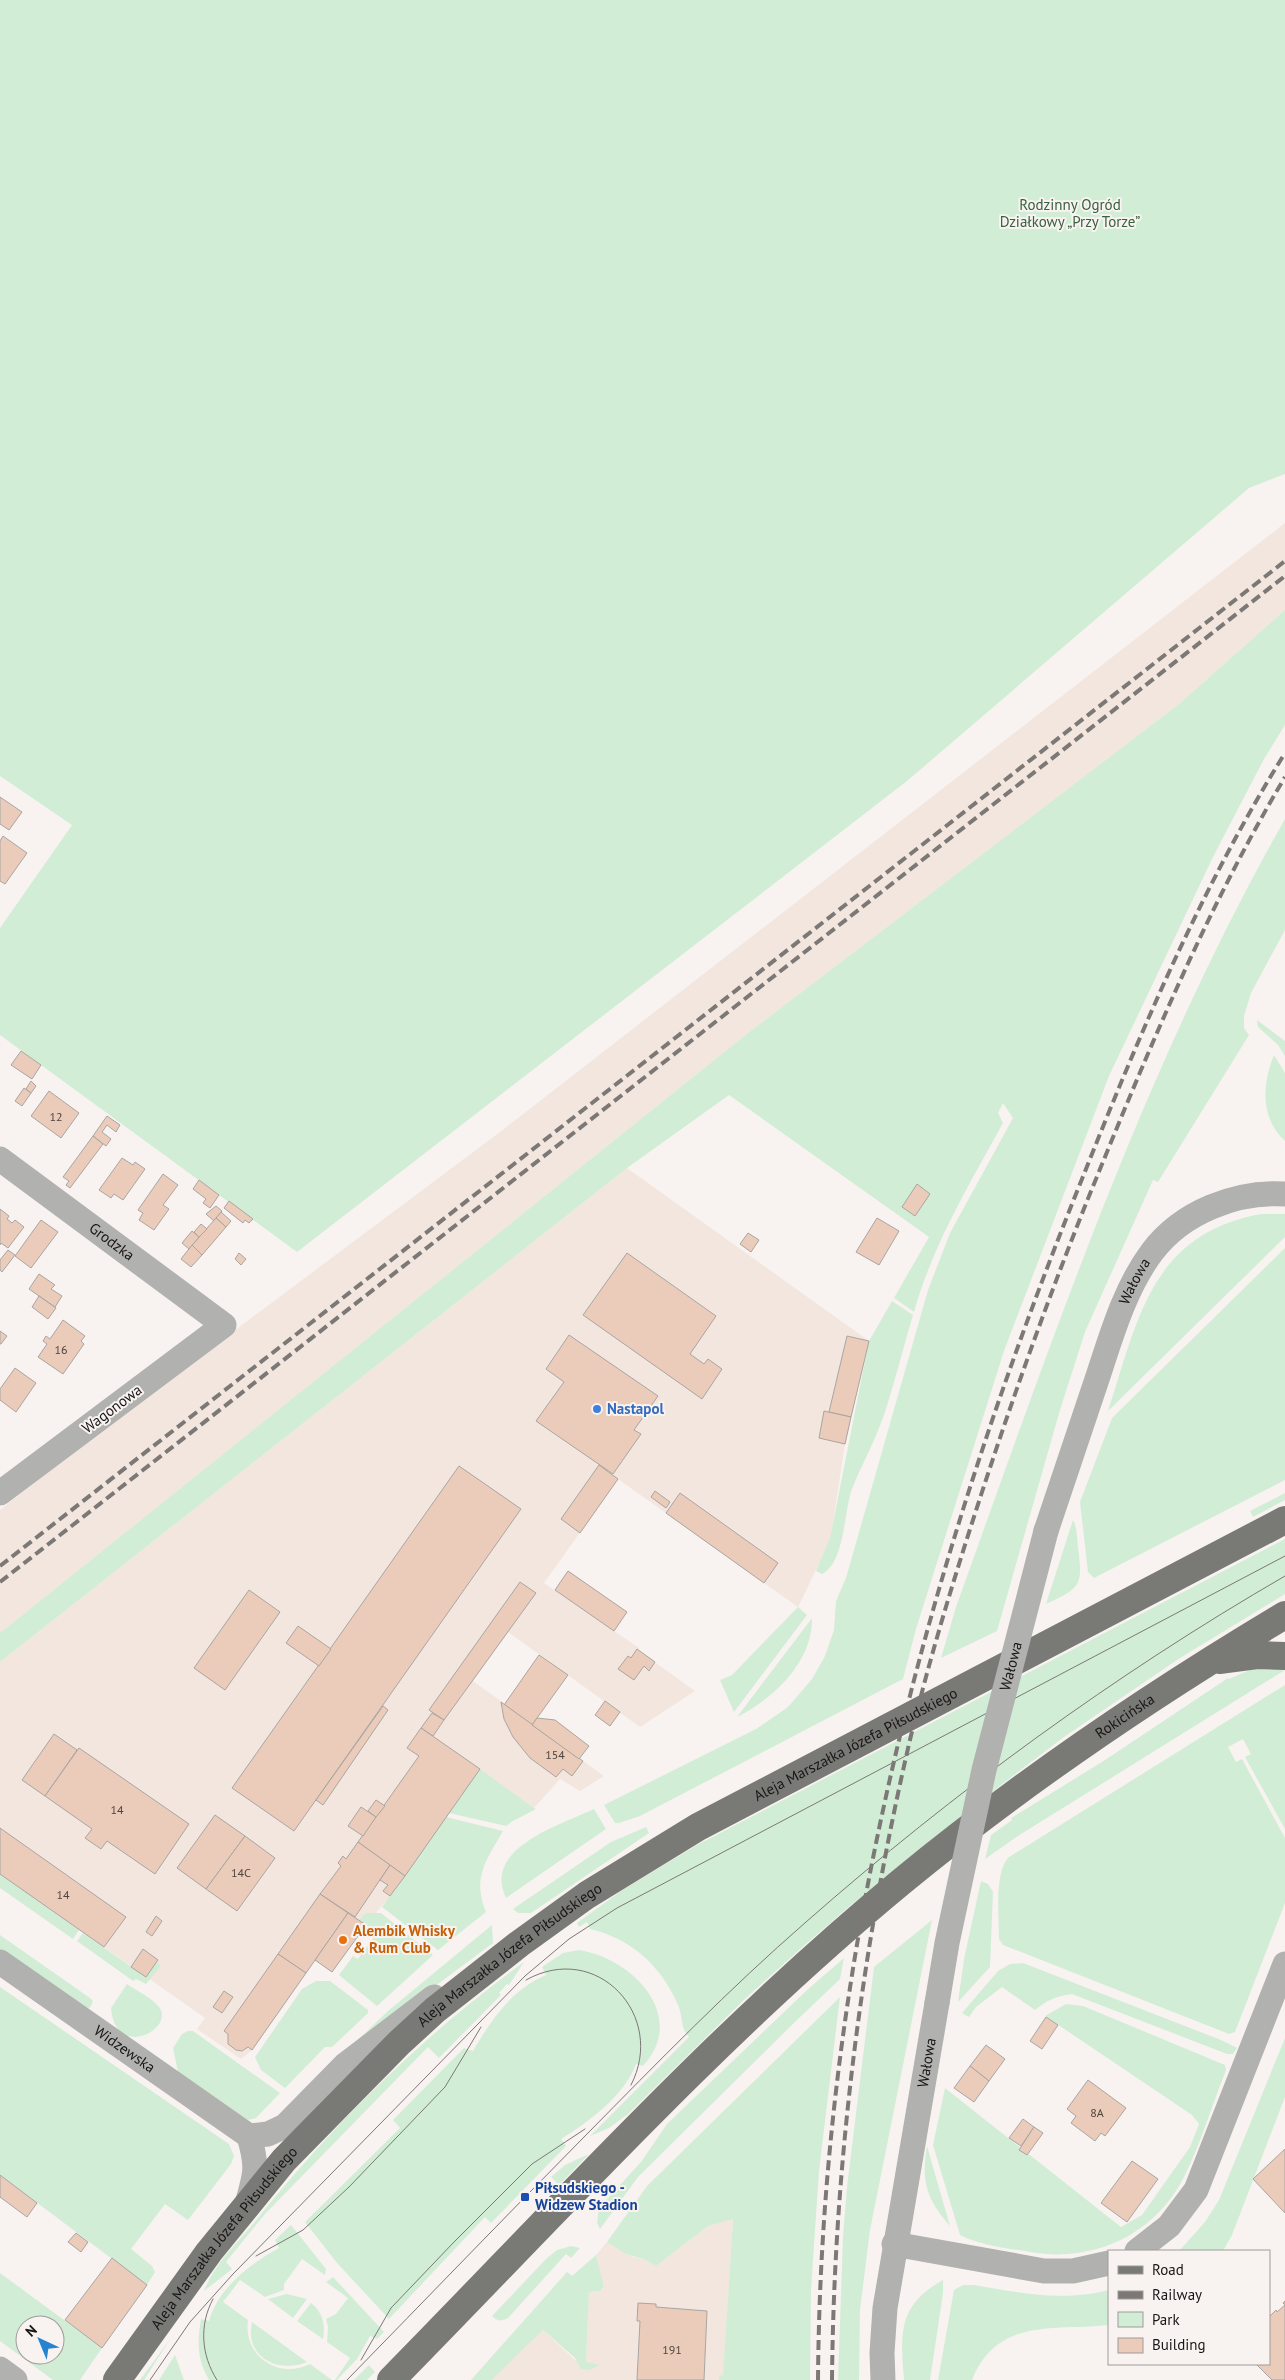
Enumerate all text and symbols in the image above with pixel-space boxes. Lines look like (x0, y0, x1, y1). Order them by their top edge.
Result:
park label: Rodzinny Ogród Działkowy „Przy Torze” (1000, 195, 1140, 231)
house number: 12 (49, 1109, 63, 1124)
street label: Grodzka (86, 1218, 138, 1264)
street label: Wałowa (1114, 1254, 1154, 1307)
house number: 16 (54, 1342, 68, 1357)
street label: Wagonowa (78, 1380, 145, 1437)
place label: Nastapol (607, 1399, 664, 1418)
marker: Nastapol (591, 1403, 603, 1415)
street label: Wałowa (995, 1639, 1026, 1693)
street label: Aleja Marszałka Józefa Piłsudskiego (750, 1683, 961, 1805)
street label: Rokicińska (1091, 1689, 1158, 1742)
house number: 154 (545, 1747, 565, 1762)
house number: 14 (110, 1802, 124, 1817)
house number: 14C (231, 1865, 251, 1880)
street label: Aleja Marszałka Józefa Piłsudskiego (413, 1878, 605, 2031)
house number: 14 (56, 1887, 70, 1902)
place label: Alembik Whisky & Rum Club (353, 1921, 456, 1957)
marker: Alembik Whisky & Rum Club (337, 1934, 349, 1946)
street label: Widzewska (91, 2021, 159, 2077)
street label: Wałowa (913, 2036, 940, 2089)
house number: 8A (1090, 2105, 1104, 2120)
street label: Aleja Marszałka Józefa Piłsudskiego (146, 2142, 301, 2333)
place label: Piłsudskiego - Widzew Stadion (535, 2178, 638, 2214)
marker: Piłsudskiego - Widzew Stadion (519, 2191, 531, 2203)
legend (1108, 2250, 1270, 2365)
text: Road (1152, 2260, 1184, 2279)
text: Railway (1152, 2285, 1202, 2304)
text: Park (1152, 2310, 1180, 2329)
north arrow (15, 2315, 65, 2365)
text: N (21, 2321, 41, 2340)
text: Building (1152, 2335, 1206, 2354)
house number: 191 (662, 2342, 682, 2357)

